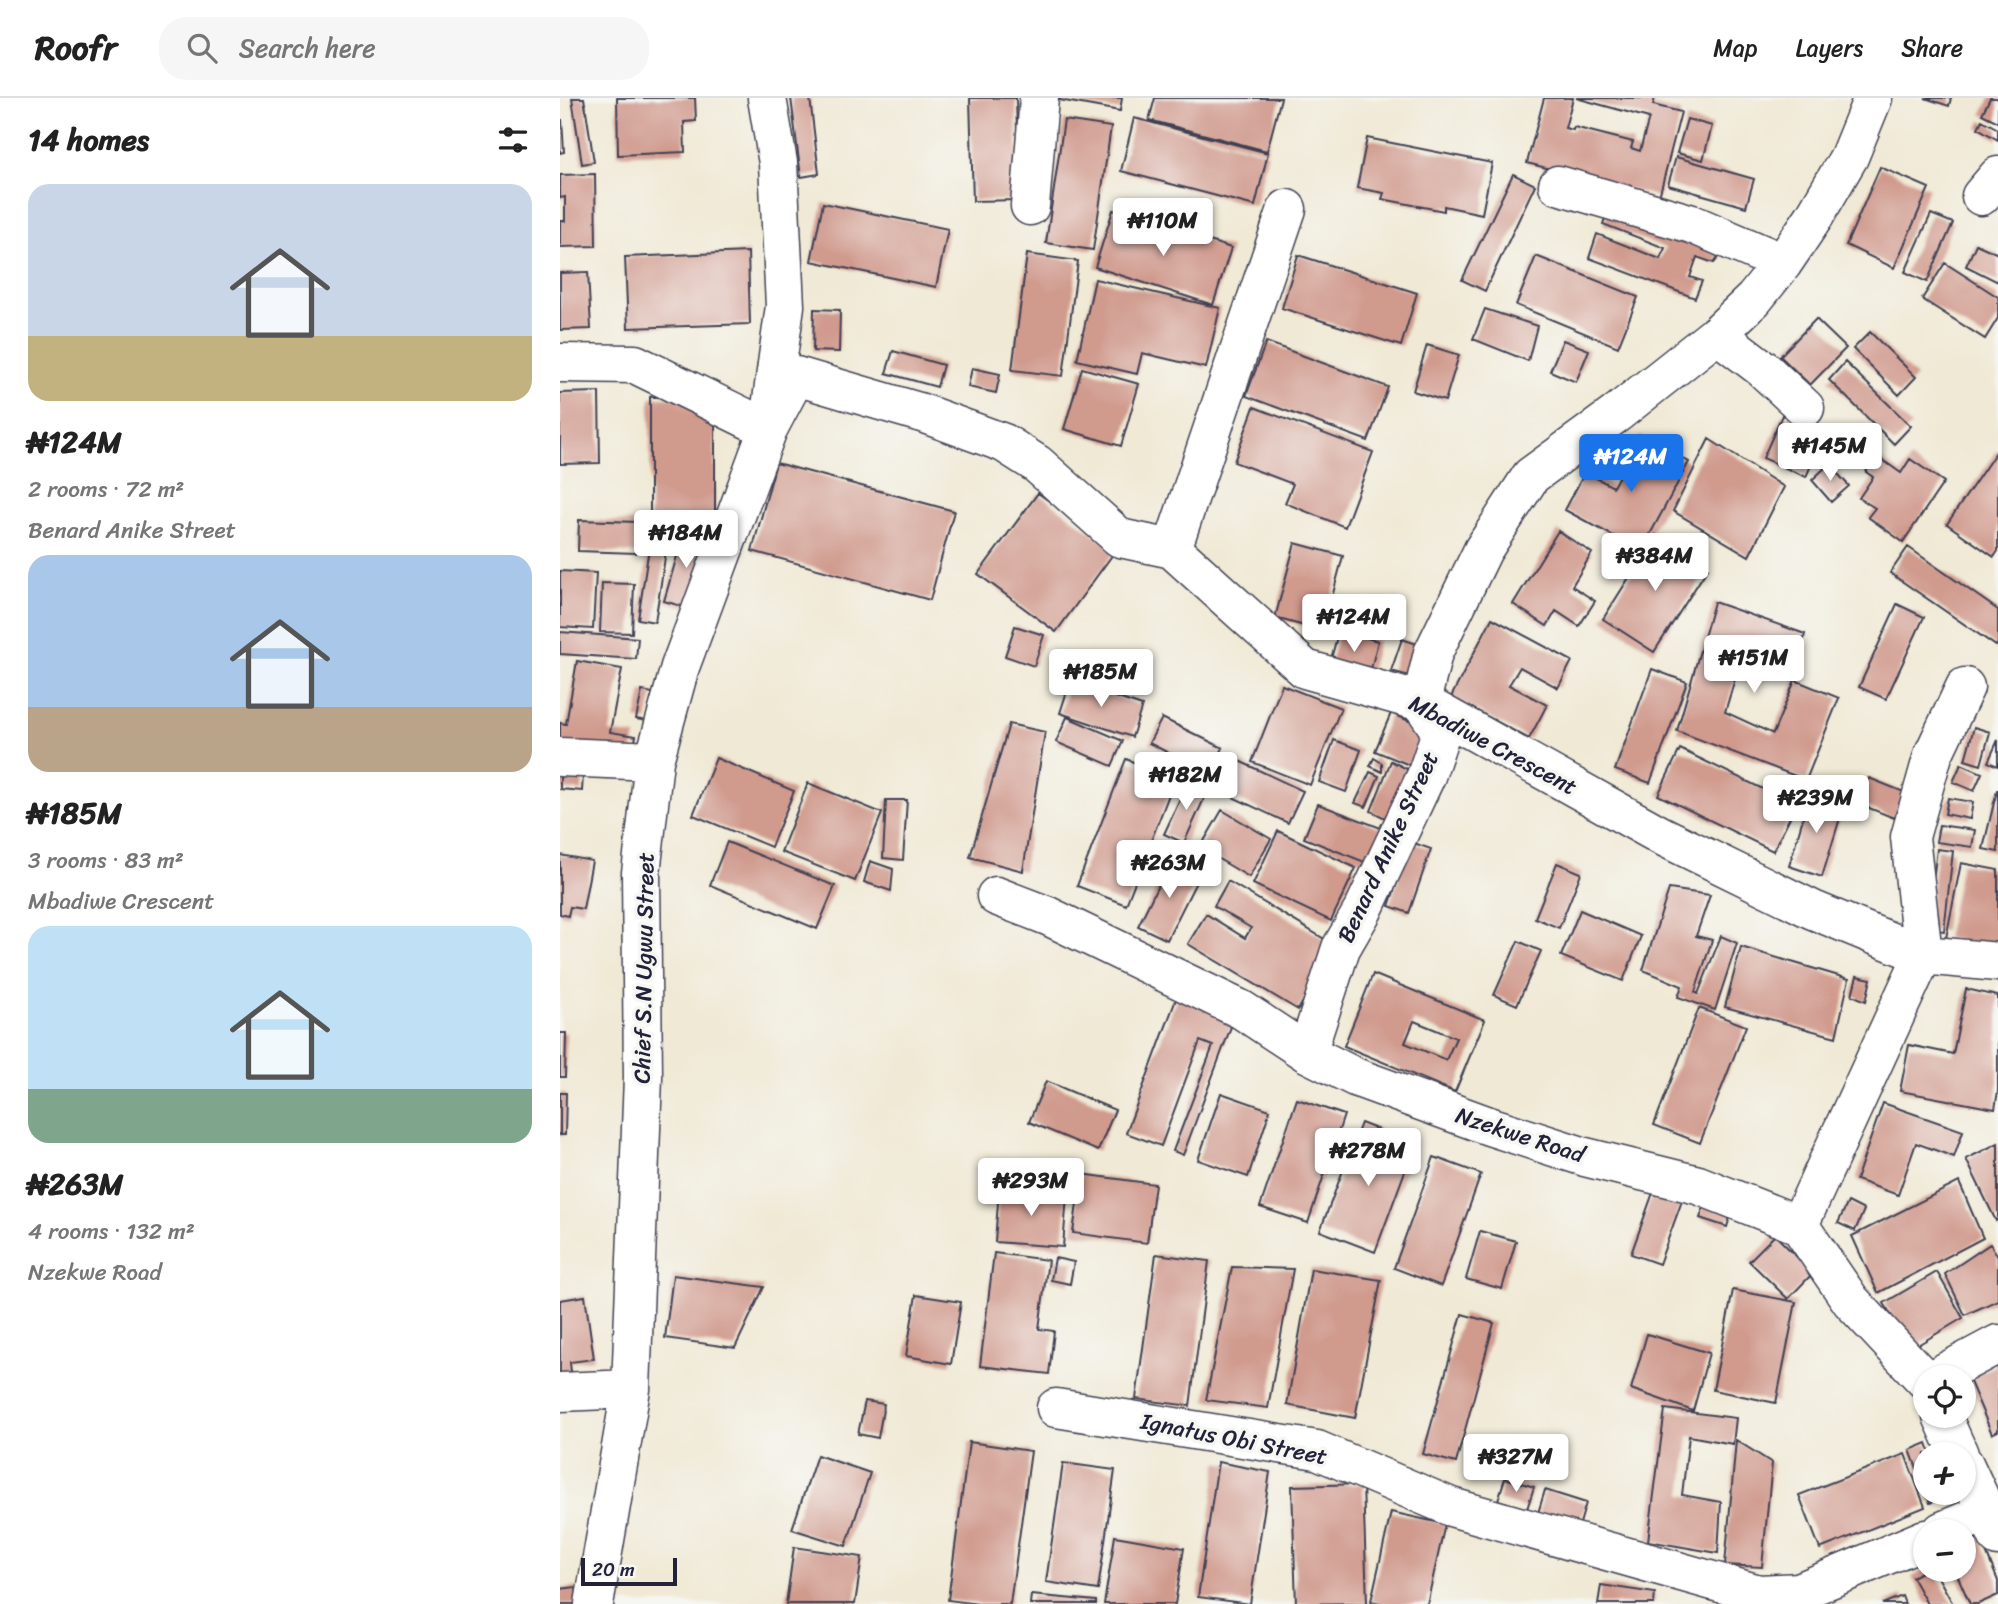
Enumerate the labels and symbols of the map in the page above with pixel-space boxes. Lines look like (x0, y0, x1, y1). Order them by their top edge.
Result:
pin: ₦110M (1114, 198, 1212, 258)
pin: ₦145M (1781, 424, 1879, 483)
pin: ₦124M (1582, 434, 1680, 494)
pin: ₦184M (637, 510, 735, 570)
pin: ₦384M (1606, 533, 1704, 593)
pin: ₦124M (1305, 594, 1403, 654)
pin: ₦151M (1705, 636, 1803, 695)
pin: ₦185M (1052, 650, 1150, 709)
street label: Mbadiwe Crescent (1401, 683, 1585, 807)
street label: Benard Anike Street (1326, 744, 1450, 950)
pin: ₦182M (1137, 752, 1235, 812)
pin: ₦239M (1767, 776, 1865, 835)
pin: ₦263M (1120, 840, 1218, 900)
street label: Chief S.N Ugwu Street (621, 852, 667, 1084)
street label: Nzekwe Road (1450, 1095, 1592, 1176)
pin: ₦278M (1319, 1128, 1417, 1188)
pin: ₦293M (982, 1158, 1080, 1218)
street label: Ignatus Obi Street (1136, 1401, 1331, 1477)
pin: ₦327M (1467, 1434, 1565, 1494)
scale bar (581, 1555, 677, 1587)

